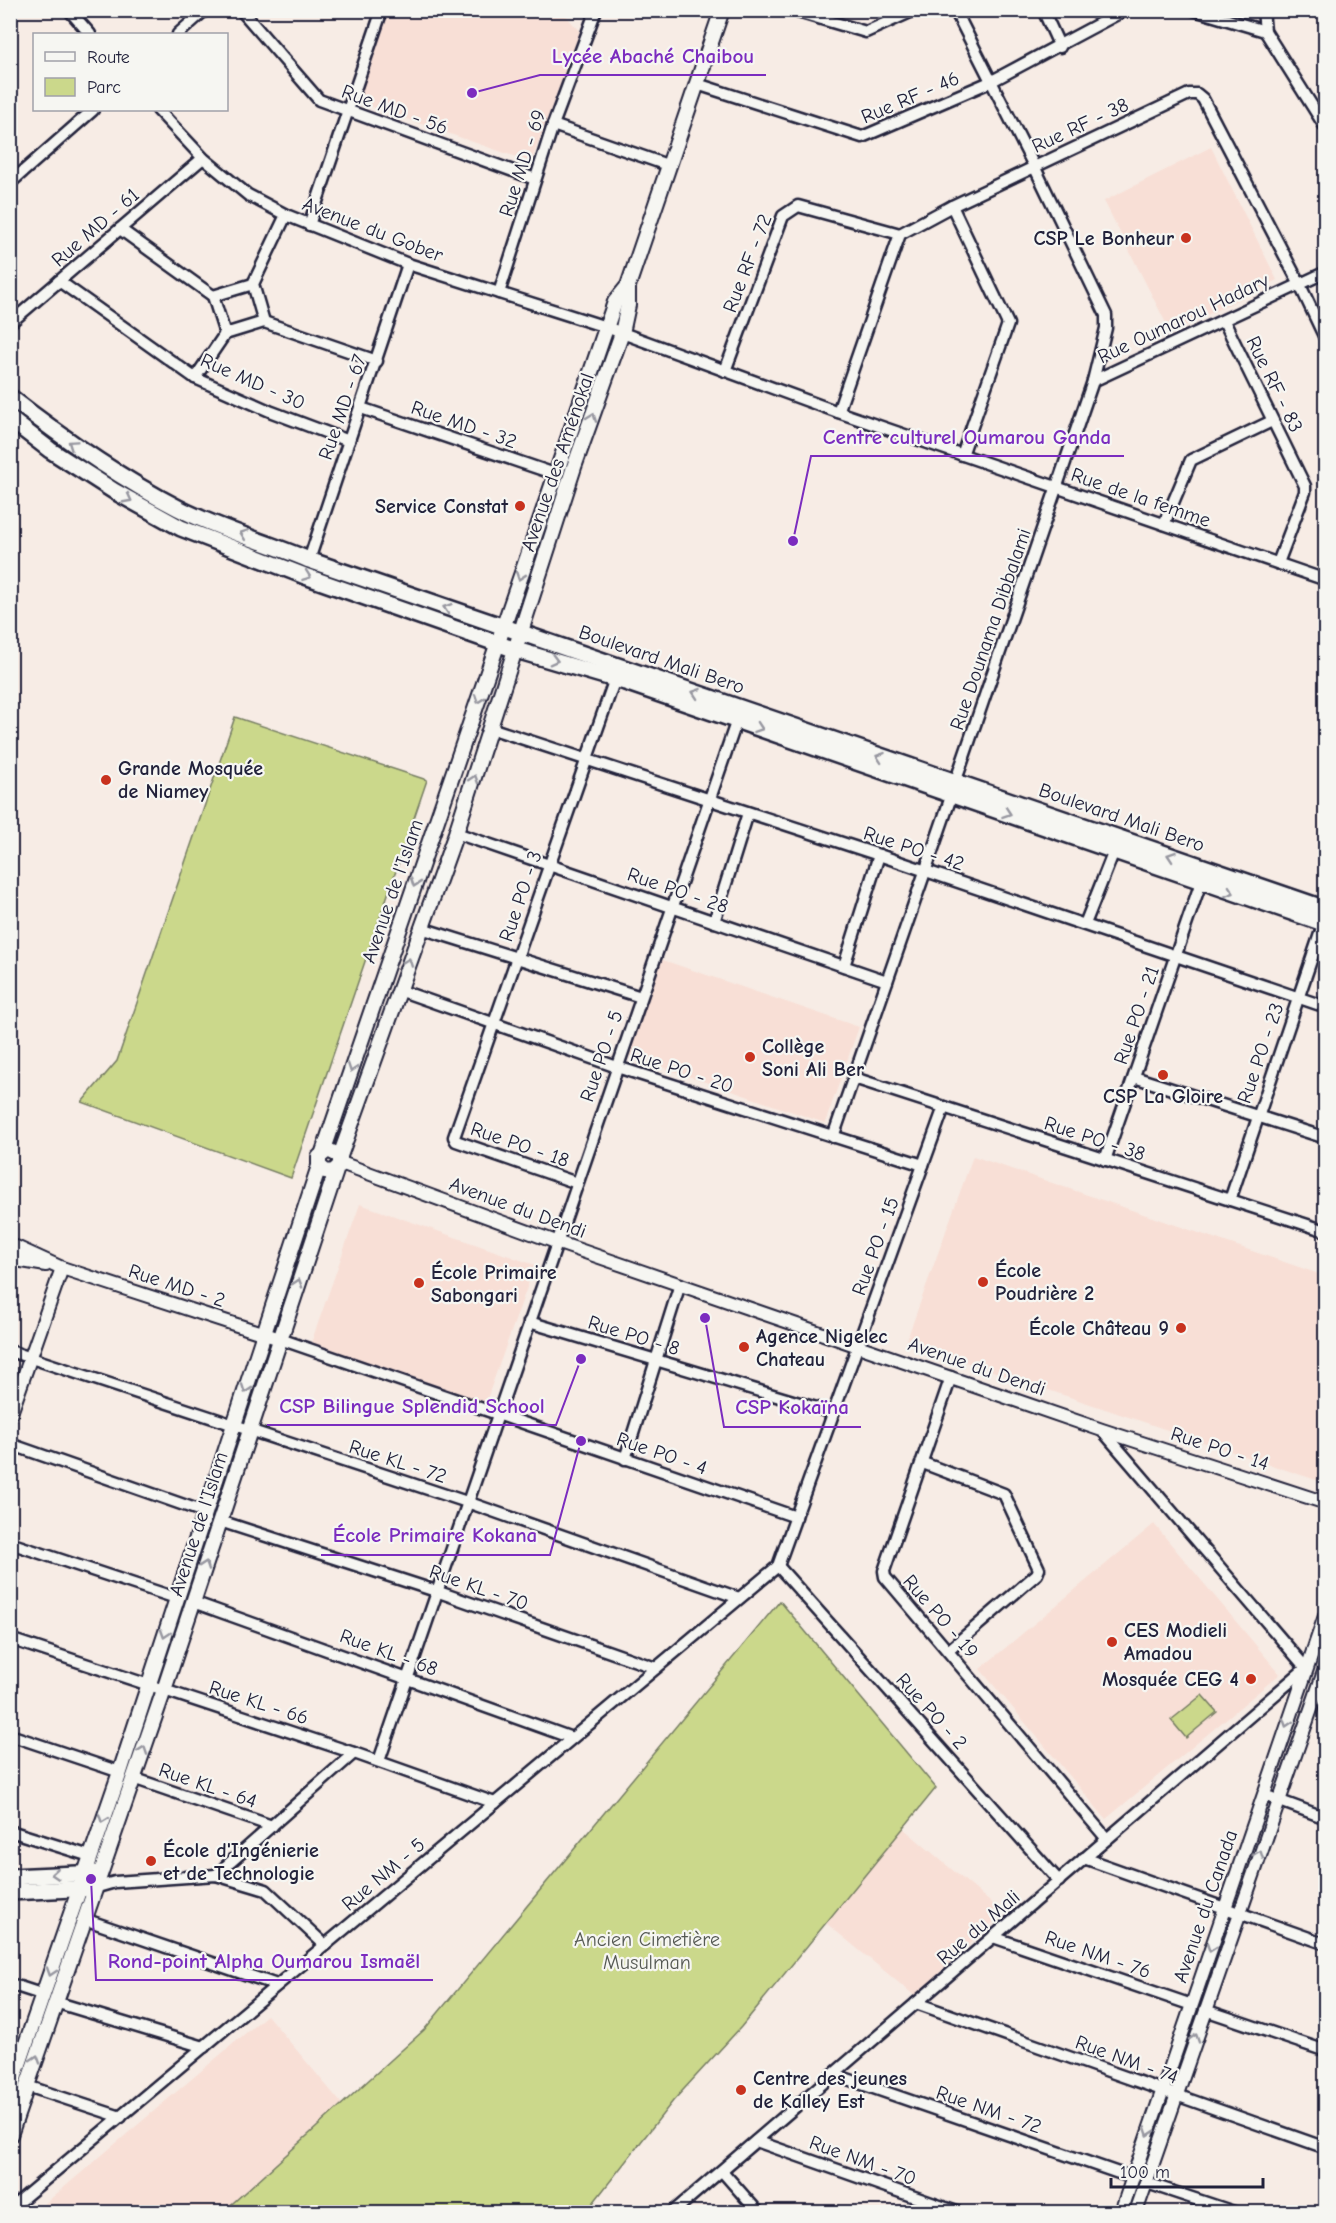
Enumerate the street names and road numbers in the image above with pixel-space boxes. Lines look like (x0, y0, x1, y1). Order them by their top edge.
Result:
street label: Rue RF - 46 (858, 67, 963, 128)
street label: Rue MD - 56 (339, 80, 451, 139)
street label: Rue RF - 38 (1028, 93, 1132, 158)
street label: Rue MD - 69 (494, 107, 551, 220)
street label: Rue MD - 61 (47, 183, 144, 272)
street label: Avenue du Gober (299, 192, 446, 267)
street label: Rue RF - 72 (718, 211, 777, 316)
street label: Rue Oumarou Hadary (1094, 269, 1273, 368)
street label: Rue RF - 83 (1241, 332, 1308, 436)
street label: Rue MD - 30 (197, 348, 309, 415)
street label: Rue MD - 67 (314, 351, 371, 463)
street label: Avenue des Aménokal (516, 370, 599, 554)
street label: Rue MD - 32 (408, 396, 520, 453)
street label: Rue de la femme (1068, 463, 1214, 532)
street label: Rue Dounama Dibbalami (945, 525, 1036, 733)
street label: Boulevard Mali Bero (576, 620, 748, 699)
street label: Boulevard Mali Bero (1036, 778, 1208, 857)
street label: Avenue de l'Islam (357, 816, 428, 966)
street label: Rue PO - 42 (861, 821, 967, 876)
street label: Rue PO - 3 (494, 848, 547, 945)
street label: Rue PO - 28 (624, 862, 731, 918)
street label: Rue PO - 21 (1109, 963, 1164, 1067)
street label: Rue PO - 23 (1233, 1000, 1288, 1106)
street label: Rue PO - 5 (575, 1007, 628, 1105)
street label: Rue PO - 20 (627, 1043, 736, 1098)
street label: Rue PO - 38 (1041, 1111, 1148, 1166)
street label: Rue PO - 18 (468, 1117, 572, 1172)
street label: Avenue du Dendi (446, 1172, 589, 1243)
street label: Rue PO - 15 (847, 1194, 904, 1299)
street label: Rue MD - 2 (126, 1259, 228, 1312)
street label: Rue PO - 8 (585, 1311, 682, 1360)
street label: Avenue du Dendi (905, 1332, 1049, 1401)
street label: Rue PO - 14 (1168, 1422, 1272, 1475)
street label: Rue PO - 4 (614, 1427, 710, 1480)
street label: Rue KL - 72 (346, 1435, 450, 1488)
street label: Avenue de l'Islam (164, 1449, 233, 1599)
street label: Rue KL - 70 (426, 1560, 531, 1615)
street label: Rue PO - 19 (898, 1570, 983, 1663)
street label: Rue KL - 68 (337, 1624, 441, 1681)
street label: Rue PO - 2 (891, 1668, 972, 1754)
street label: Rue KL - 66 (206, 1676, 311, 1729)
street label: Rue KL - 64 (156, 1758, 260, 1813)
street label: Avenue du Canada (1169, 1827, 1242, 1986)
street label: Rue NM - 5 (337, 1833, 429, 1916)
street label: Rue du Mali (932, 1885, 1024, 1970)
street label: Rue NM - 76 (1042, 1926, 1154, 1983)
street label: Rue NM - 74 (1072, 2030, 1181, 2089)
street label: Rue NM - 72 (933, 2081, 1045, 2138)
street label: Rue NM - 70 (806, 2131, 919, 2190)

